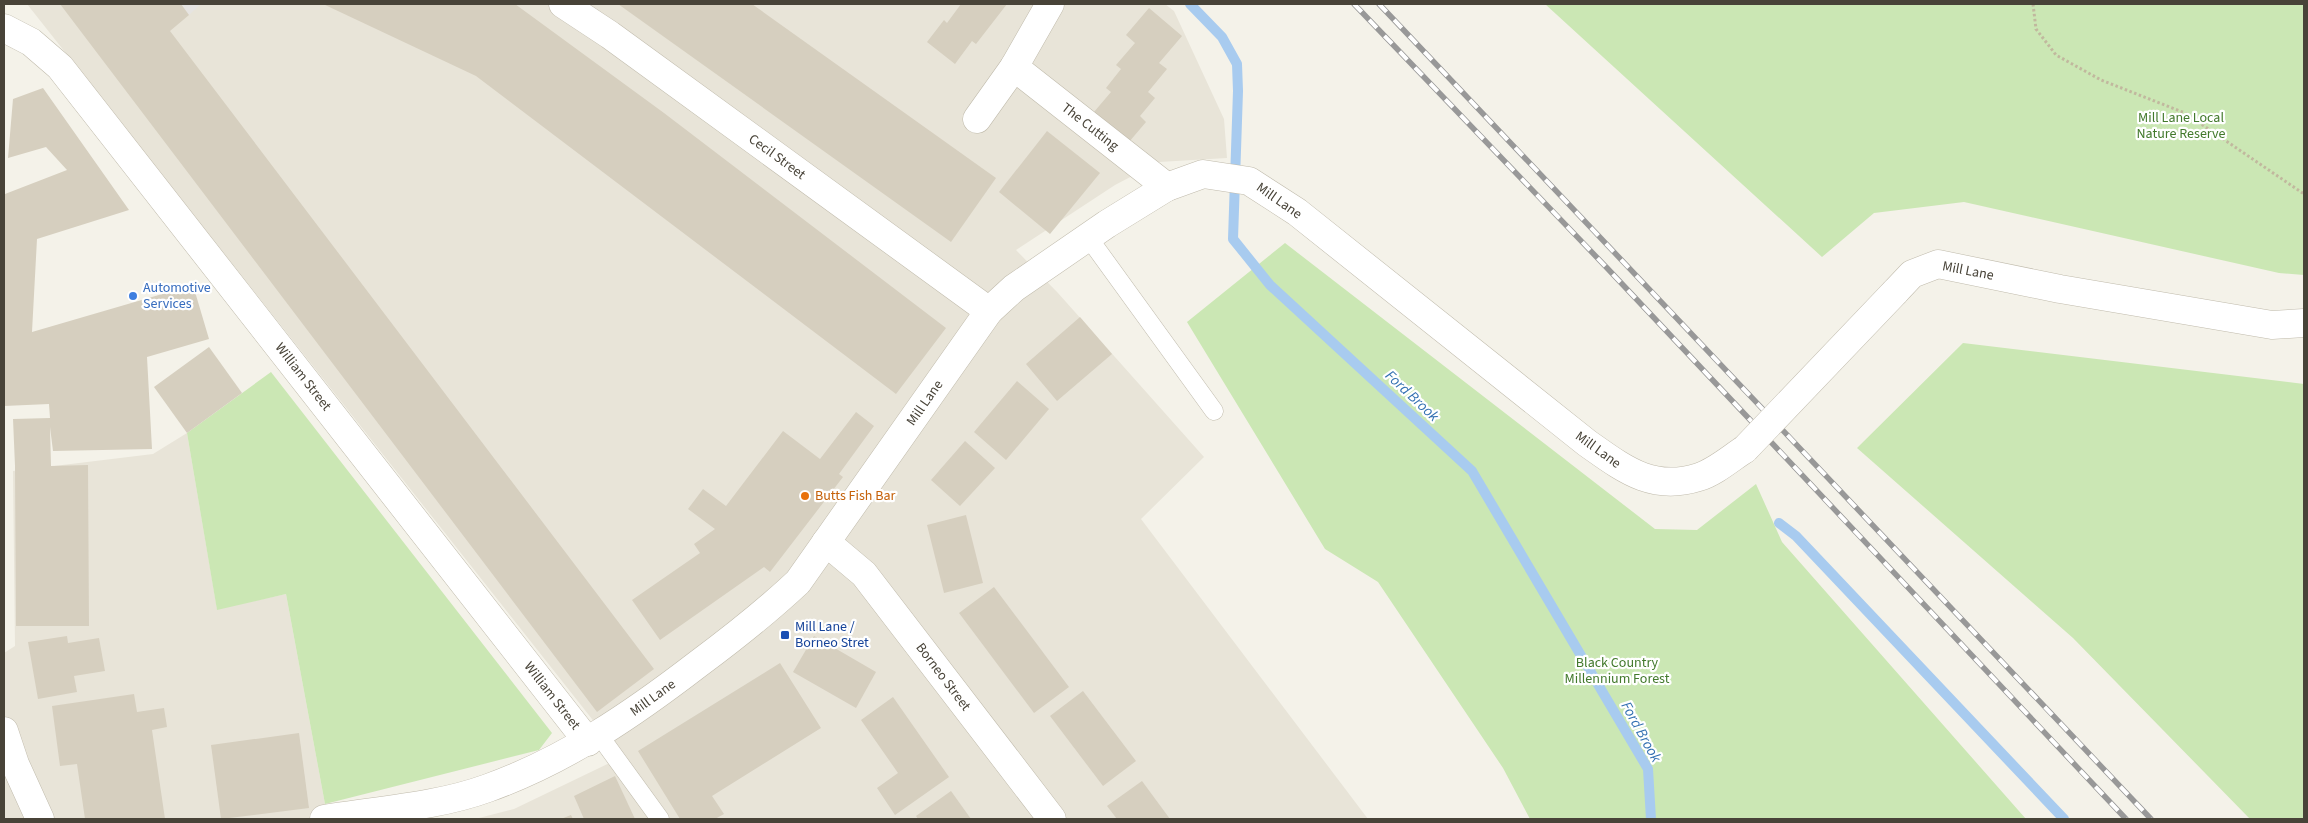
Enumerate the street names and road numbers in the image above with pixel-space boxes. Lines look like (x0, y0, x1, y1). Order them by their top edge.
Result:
street label: The Cutting (1057, 98, 1123, 156)
street label: Cecil Street (744, 129, 810, 185)
street label: Mill Lane (1252, 178, 1306, 224)
street label: Mill Lane (1941, 256, 1995, 286)
street label: William Street (270, 339, 336, 416)
street label: Mill Lane (902, 376, 948, 430)
street label: Mill Lane (1571, 427, 1625, 473)
street label: Borneo Street (911, 639, 975, 715)
street label: William Street (519, 658, 585, 735)
street label: Mill Lane (626, 675, 680, 721)

